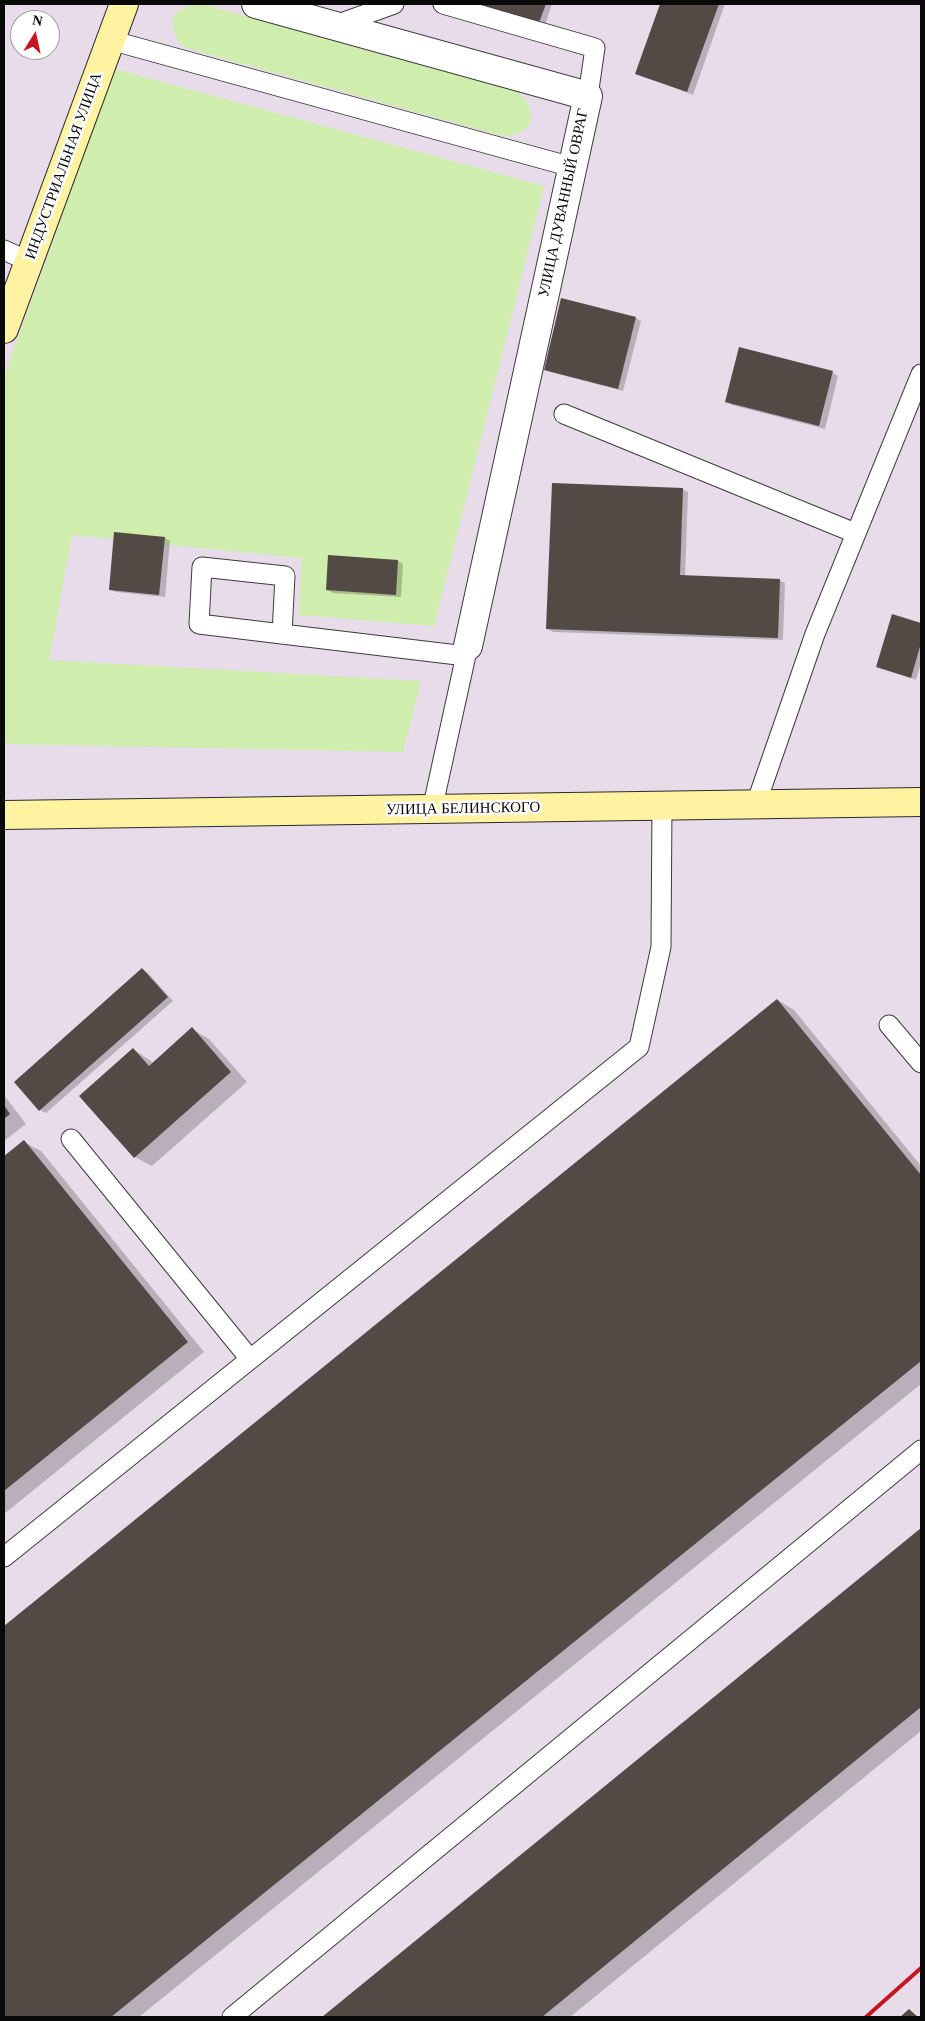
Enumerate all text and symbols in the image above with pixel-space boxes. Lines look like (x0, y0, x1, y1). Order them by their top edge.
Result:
north arrow (10, 10, 60, 60)
text: N (31, 12, 44, 29)
street label: ИНДУСТРИАЛЬНАЯ УЛИЦА (22, 70, 106, 262)
street label: УЛИЦА ДУВАННЫЙ ОВРАГ (535, 107, 593, 299)
street label: УЛИЦА БЕЛИНСКОГО (386, 799, 540, 819)

